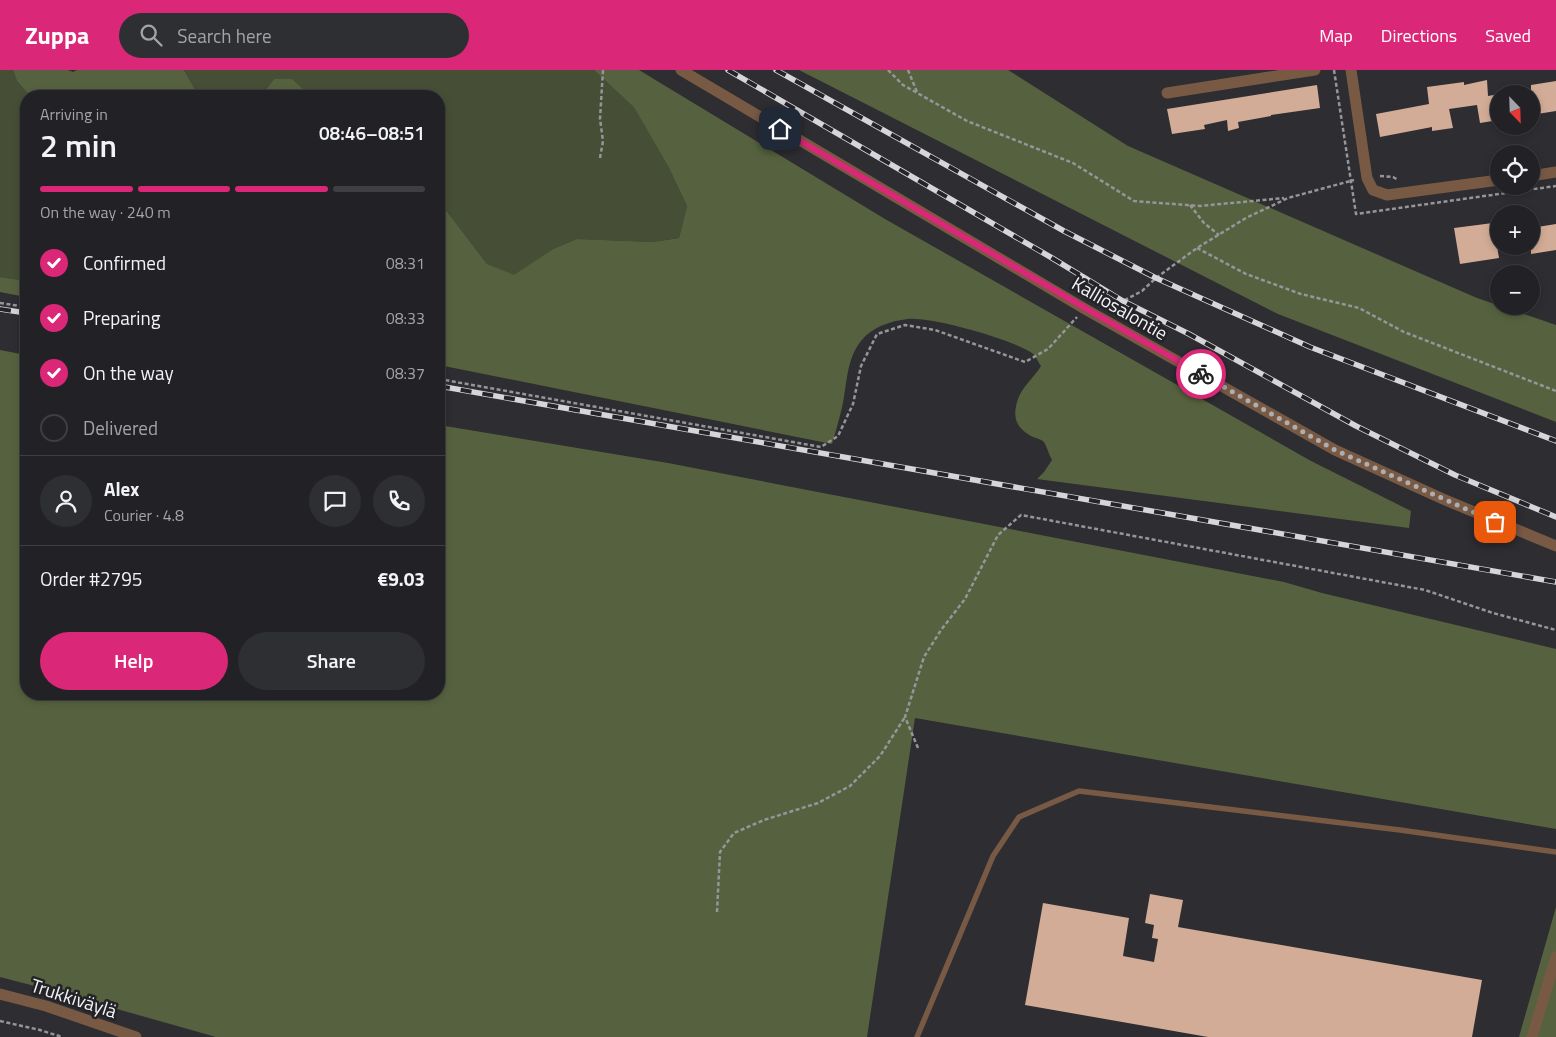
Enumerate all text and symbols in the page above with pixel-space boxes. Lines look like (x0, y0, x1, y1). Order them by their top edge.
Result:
search box (119, 13, 469, 58)
text: Zuppa (25, 17, 89, 53)
icon: search (137, 21, 165, 49)
text: Search here (177, 21, 271, 50)
text: Map (1319, 22, 1353, 49)
text: Directions (1381, 22, 1457, 49)
text: Saved (1485, 22, 1531, 49)
north arrow (1490, 85, 1540, 135)
map controls (1490, 85, 1540, 315)
text: Arriving in (40, 102, 108, 126)
pin (759, 108, 801, 150)
icon: home (766, 115, 794, 143)
text: 08:46–08:51 (319, 118, 425, 147)
text: 2 min (40, 121, 117, 169)
button: locate (1490, 145, 1540, 195)
text: On the way · 240 m (40, 200, 171, 224)
button: + (1490, 205, 1540, 255)
text: Confirmed (83, 248, 166, 277)
icon: check (40, 249, 68, 277)
text: 08:31 (386, 251, 425, 275)
button: − (1490, 265, 1540, 315)
street label: Kalliosalontie (1067, 268, 1174, 347)
text: Preparing (83, 303, 160, 332)
icon: check (40, 304, 68, 332)
text: 08:33 (386, 306, 425, 330)
courier (1176, 349, 1226, 399)
text: On the way (83, 358, 174, 387)
icon: check (40, 359, 68, 387)
icon: bike (1187, 360, 1215, 388)
text: 08:37 (386, 361, 425, 385)
text: Delivered (83, 413, 158, 442)
text: Alex (104, 474, 139, 503)
button: person (40, 475, 92, 527)
button: chat (309, 475, 361, 527)
button: phone (373, 475, 425, 527)
pin (1474, 501, 1516, 543)
text: Courier · 4.8 (104, 503, 184, 527)
icon: bag (1481, 508, 1509, 536)
text: Order #2795 (40, 564, 142, 593)
text: €9.03 (378, 564, 425, 593)
button: Help (40, 632, 228, 690)
button: Share (238, 632, 425, 690)
street label: Trukkiväylä (27, 970, 121, 1025)

